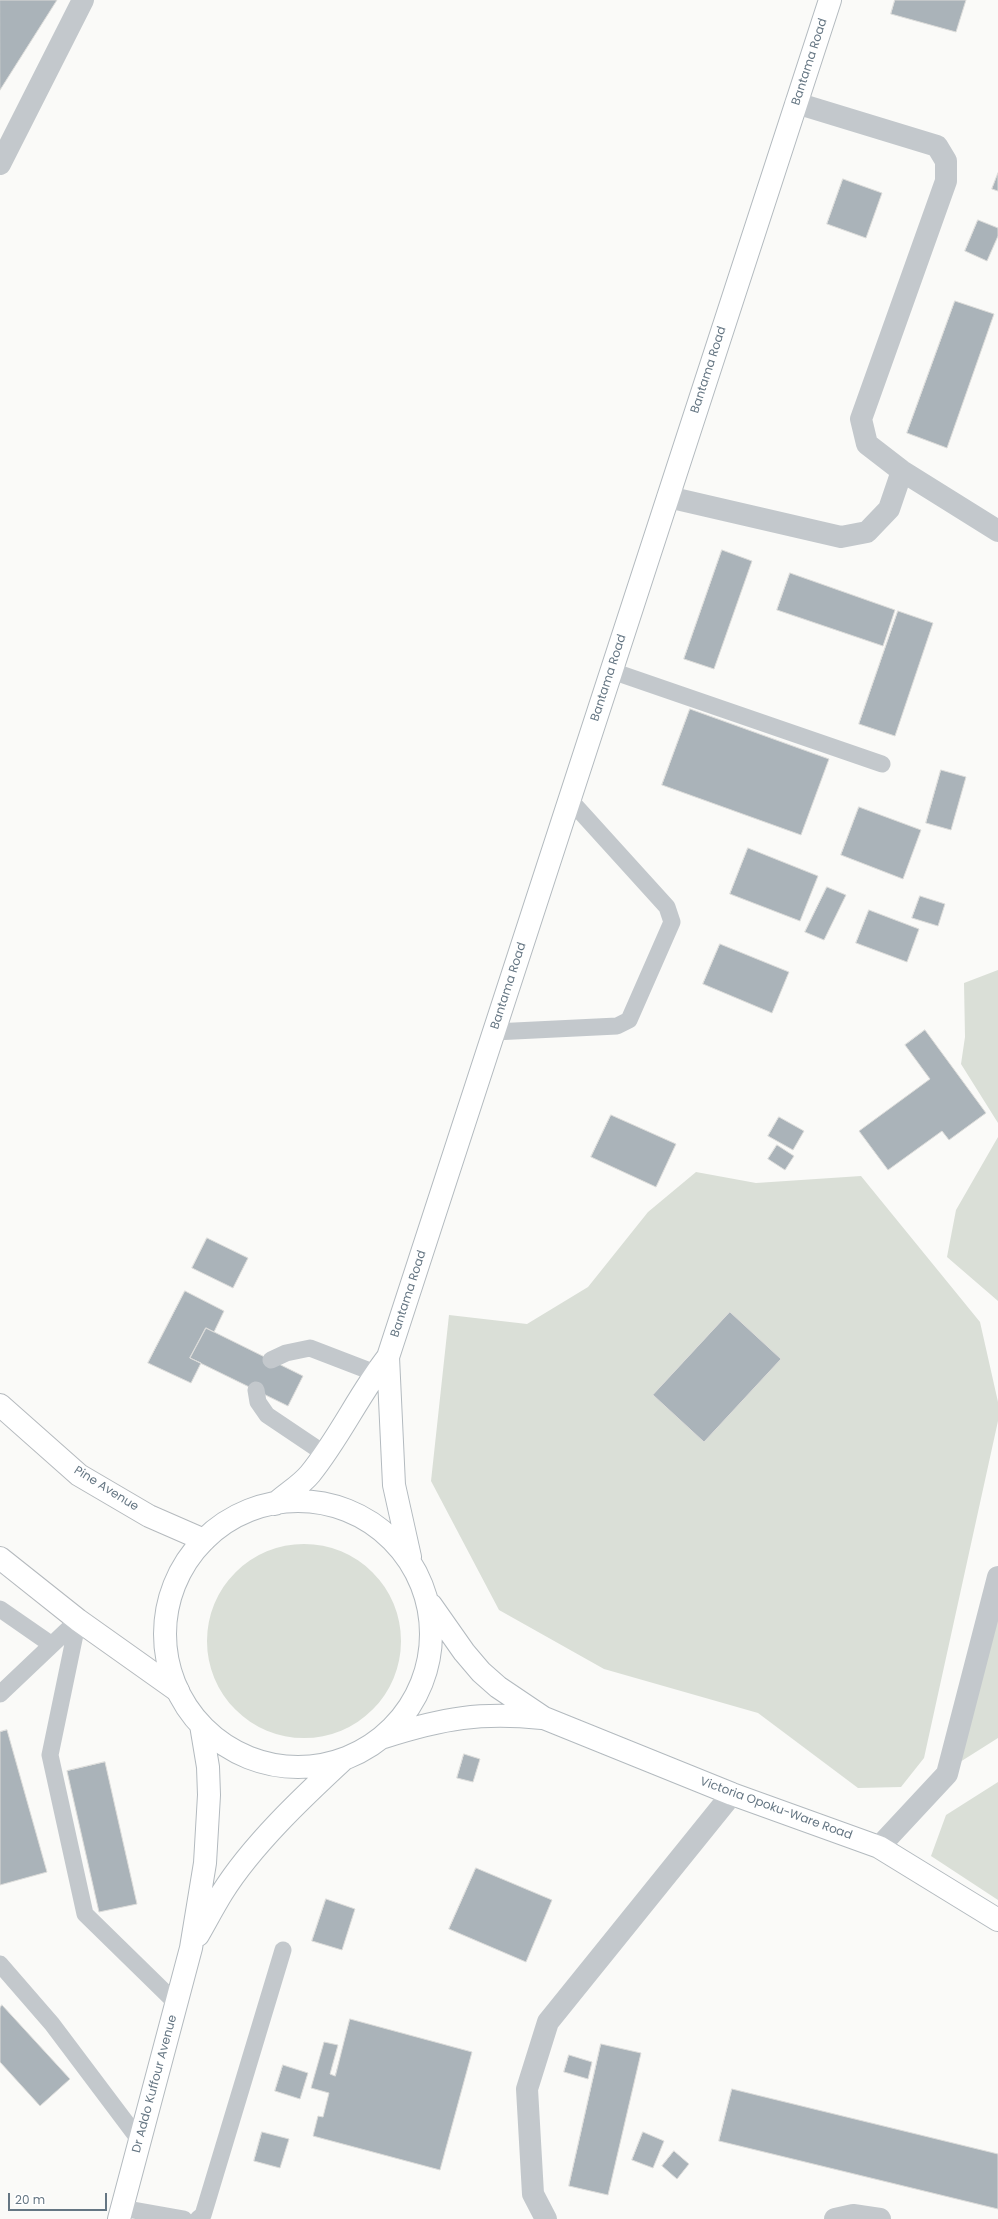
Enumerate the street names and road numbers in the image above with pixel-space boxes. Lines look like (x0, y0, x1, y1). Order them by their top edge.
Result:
street label: Bantama Road (789, 17, 831, 107)
street label: Bantama Road (688, 325, 730, 415)
street label: Bantama Road (588, 633, 630, 723)
street label: Bantama Road (488, 941, 530, 1031)
street label: Bantama Road (388, 1249, 430, 1339)
street label: Pine Avenue (71, 1463, 141, 1515)
street label: Victoria Opoku-Ware Road (698, 1775, 854, 1843)
street label: Dr Addo Kuffour Avenue (130, 2013, 180, 2155)

